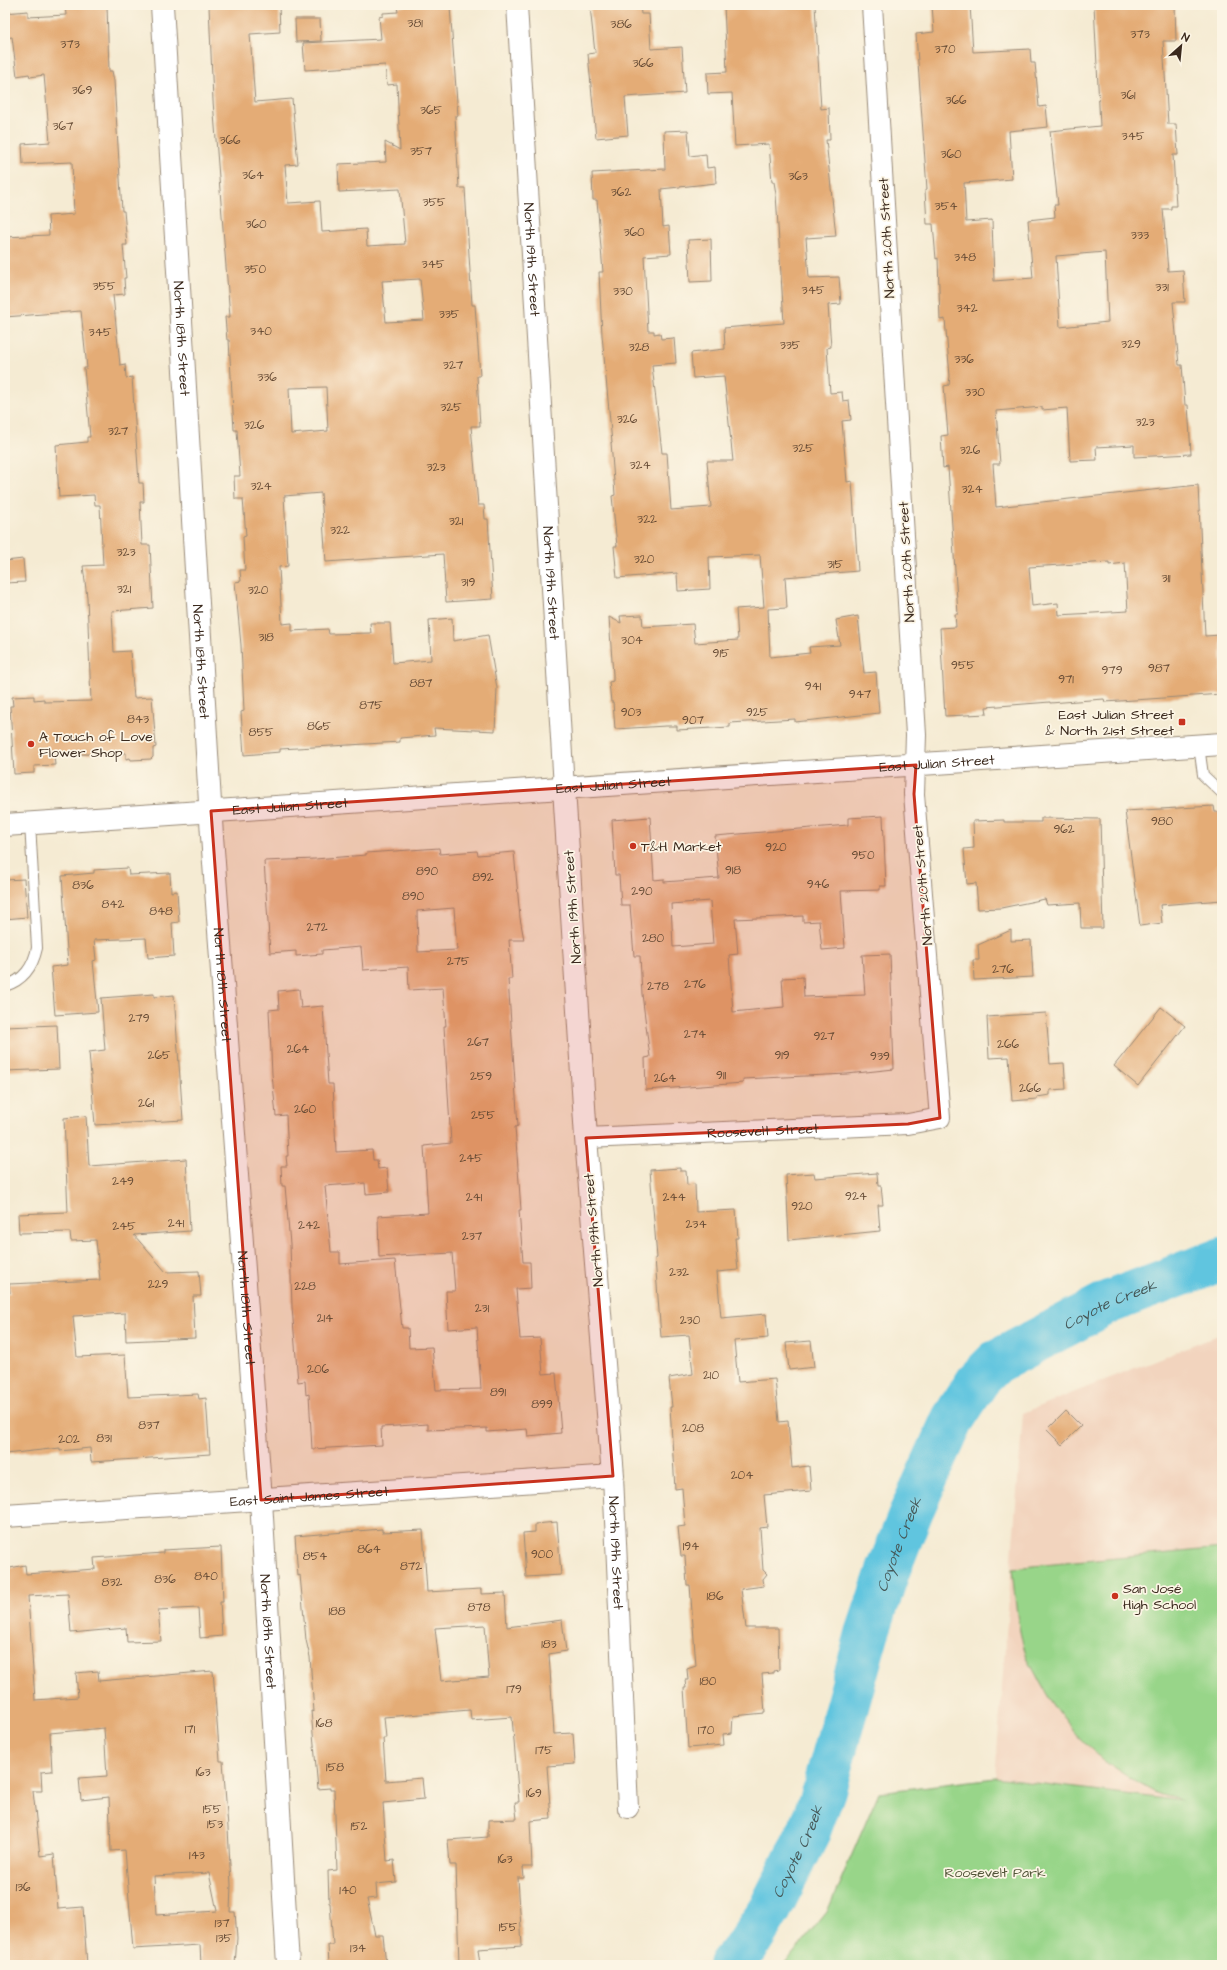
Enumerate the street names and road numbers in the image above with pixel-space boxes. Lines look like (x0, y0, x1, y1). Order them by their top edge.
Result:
street label: North 20th Street (874, 177, 900, 299)
street label: North 19th Street (518, 202, 545, 317)
street label: North 18th Street (168, 280, 195, 397)
street label: North 20th Street (894, 501, 920, 623)
street label: North 19th Street (537, 526, 564, 641)
street label: North 18th Street (187, 604, 214, 720)
street label: East Julian Street (879, 750, 996, 778)
street label: East Julian Street (555, 772, 672, 799)
street label: East Julian Street (232, 793, 349, 821)
street label: North 20th Street (908, 824, 938, 946)
street label: North 19th Street (559, 849, 587, 964)
street label: North 18th Street (208, 927, 236, 1044)
street label: Roosevelt Street (707, 1119, 820, 1144)
street label: North 19th Street (579, 1172, 609, 1287)
street label: North 18th Street (232, 1250, 260, 1367)
street label: East Saint James Street (229, 1482, 390, 1512)
street label: North 19th Street (603, 1496, 628, 1611)
street label: North 18th Street (254, 1574, 281, 1690)

